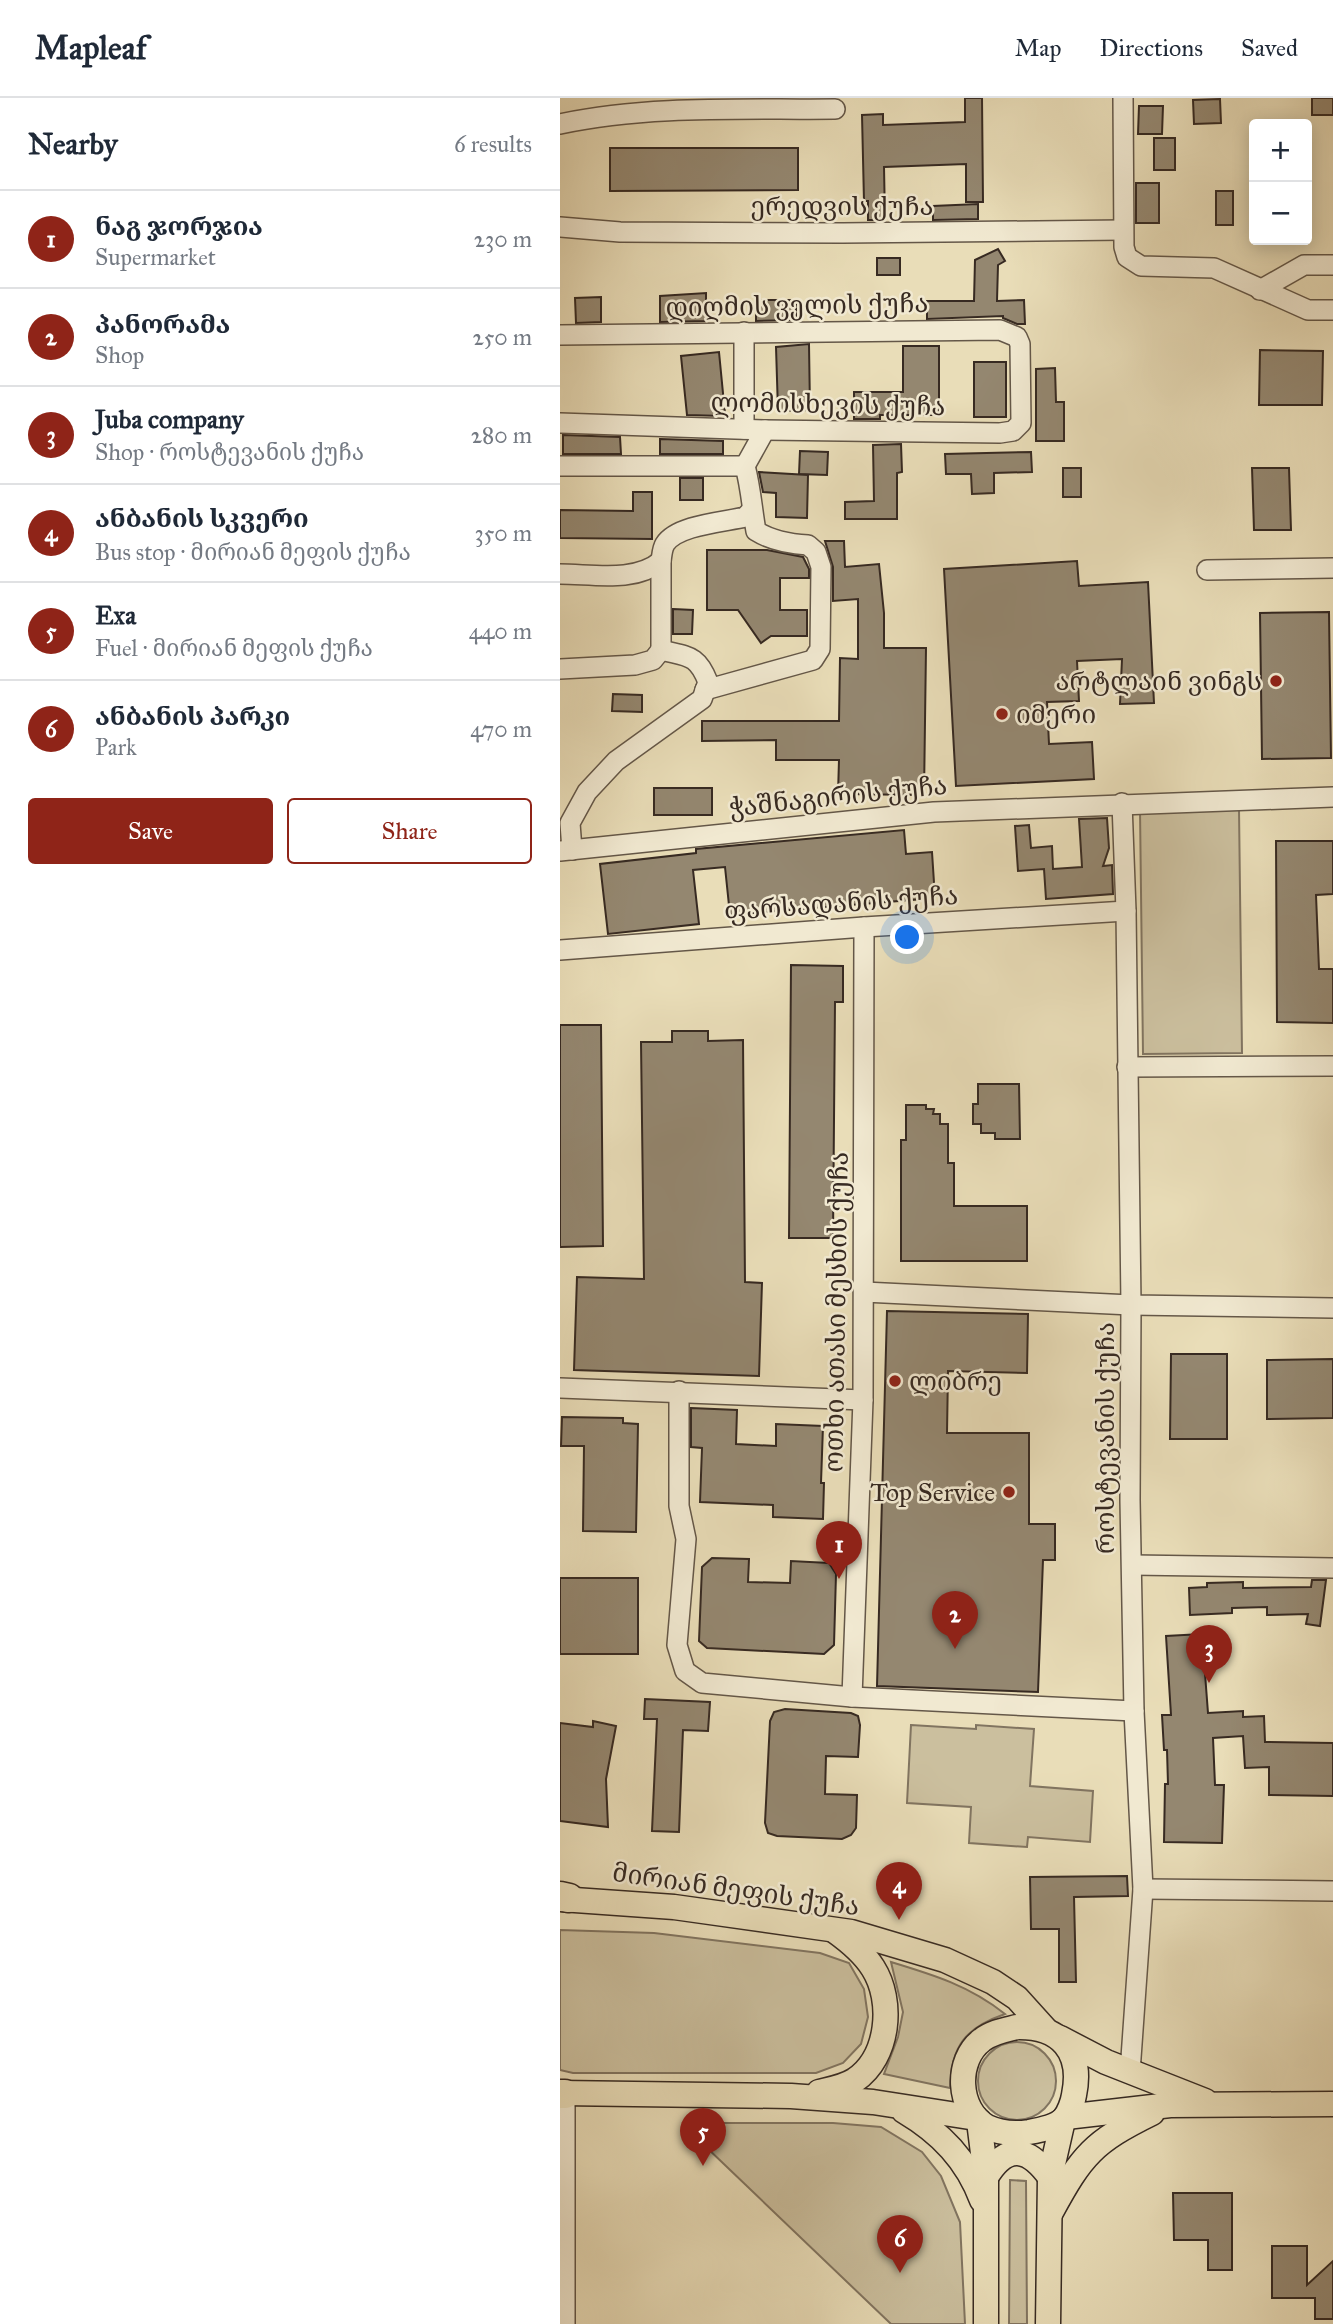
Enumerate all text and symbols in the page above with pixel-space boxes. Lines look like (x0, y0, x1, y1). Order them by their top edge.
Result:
text: Mapleaf (35, 28, 147, 68)
text: Map (1015, 33, 1062, 63)
text: Directions (1100, 33, 1203, 63)
text: Saved (1241, 33, 1298, 63)
map controls (1249, 119, 1312, 245)
button: + (1249, 119, 1312, 182)
text: Nearby (28, 126, 118, 162)
text: 6 results (454, 130, 532, 158)
button: − (1249, 182, 1312, 245)
street label: ერედვის ქუჩა (751, 190, 933, 222)
text: ნაგ ჯორჯია (95, 210, 263, 242)
text: 1 (46, 225, 56, 253)
text: 230 m (474, 225, 532, 253)
text: Supermarket (95, 243, 216, 271)
street label: დიღმის ველის ქუჩა (665, 287, 929, 323)
text: პანორამა (95, 308, 230, 340)
text: 2 (45, 323, 57, 351)
text: 250 m (472, 323, 532, 351)
text: Shop (95, 341, 144, 369)
street label: ლომისხევის ქუჩა (710, 386, 946, 422)
text: Juba company (95, 403, 244, 435)
text: 3 (46, 421, 56, 449)
text: 280 m (471, 421, 532, 449)
text: Shop · როსტევანის ქუჩა (95, 438, 364, 466)
text: ანბანის სკვერი (95, 502, 309, 534)
text: 4 (45, 519, 57, 547)
text: 350 m (474, 519, 532, 547)
text: Bus stop · მირიან მეფის ქუჩა (95, 538, 411, 566)
text: Exa (95, 599, 136, 631)
text: 5 (46, 617, 56, 645)
text: 440 m (469, 617, 532, 645)
text: Fuel · მირიან მეფის ქუჩა (95, 634, 373, 662)
place label: არტლაინ ვინგს (1056, 665, 1262, 697)
marker: არტლაინ ვინგს (1268, 673, 1284, 689)
place label: იმერი (1016, 698, 1096, 730)
text: ანბანის პარკი (95, 700, 290, 732)
marker: იმერი (994, 706, 1010, 722)
text: 6 (45, 715, 57, 743)
text: 470 m (470, 715, 532, 743)
text: Park (95, 733, 137, 761)
street label: ჭაშნაგირის ქუჩა (727, 769, 949, 823)
button: Save (28, 798, 273, 864)
button: Share (287, 798, 532, 864)
street label: ფარსადანის ქუჩა (723, 879, 959, 927)
your location (890, 920, 924, 954)
street label: ოთხი ათასი მესხის ქუჩა (817, 1151, 855, 1473)
street label: როსტევანის ქუჩა (1089, 1322, 1121, 1554)
place label: ლიბრე (909, 1365, 1002, 1397)
marker: ლიბრე (887, 1373, 903, 1389)
place label: Top Service (870, 1476, 995, 1508)
marker: Top Service (1001, 1484, 1017, 1500)
pin: 1 (816, 1521, 862, 1579)
pin: 2 (932, 1591, 978, 1649)
pin: 3 (1186, 1625, 1232, 1683)
street label: მირიან მეფის ქუჩა (611, 1856, 861, 1922)
pin: 4 (876, 1862, 922, 1920)
pin: 5 (680, 2108, 726, 2166)
pin: 6 (877, 2215, 923, 2273)

